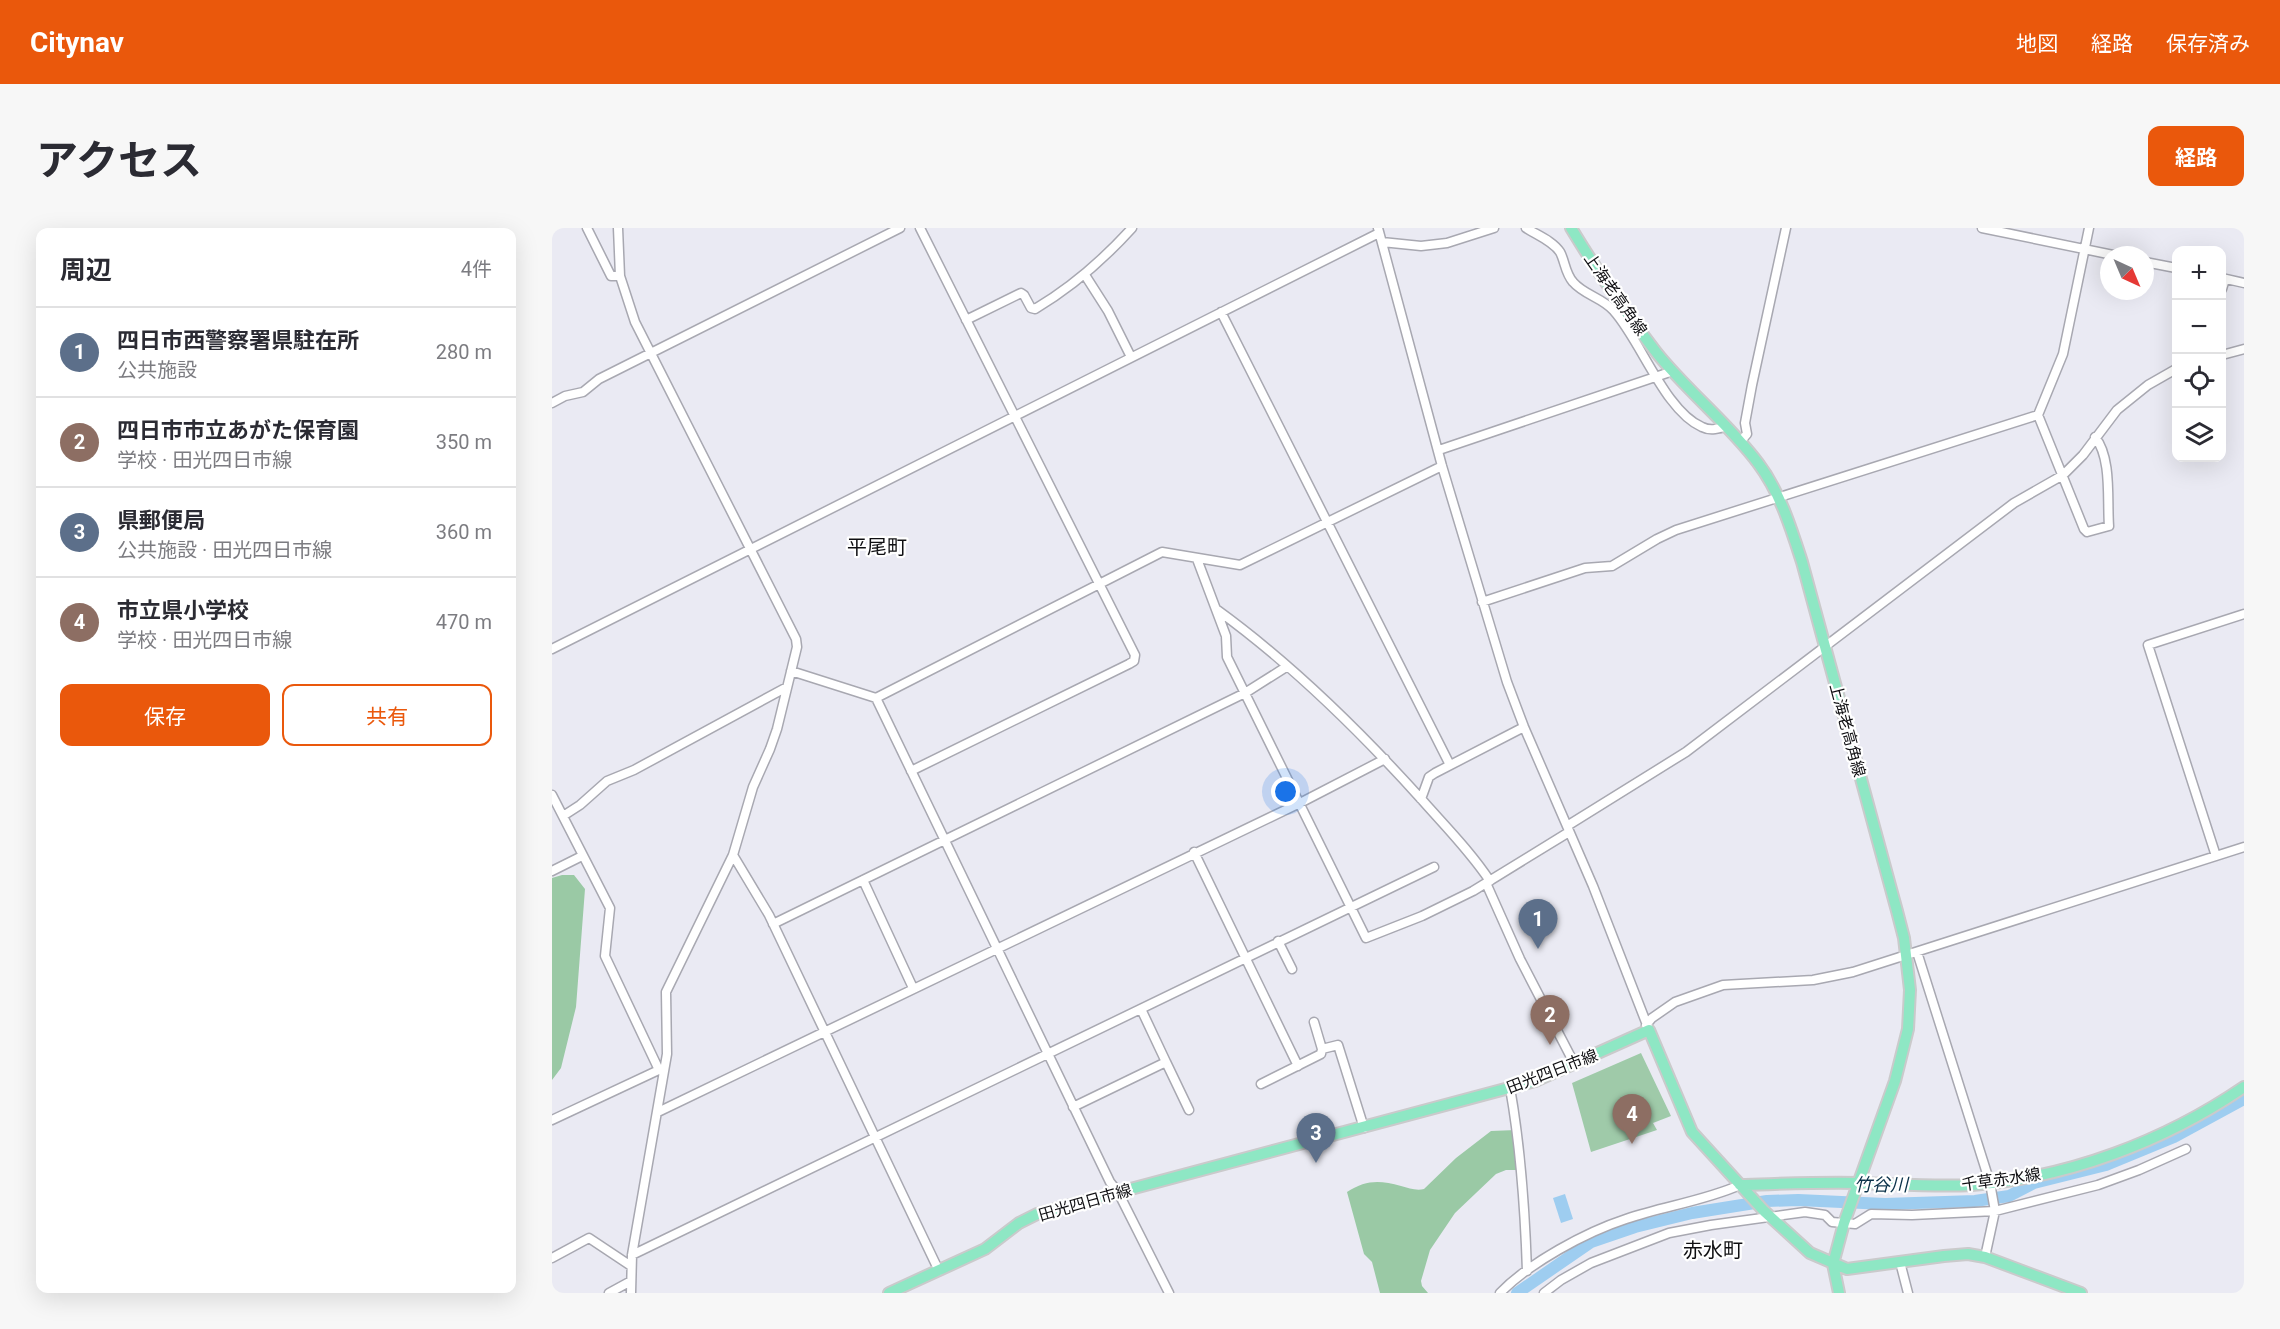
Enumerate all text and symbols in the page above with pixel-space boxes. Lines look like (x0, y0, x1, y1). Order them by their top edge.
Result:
text: Citynav (30, 26, 124, 59)
text: 地図 (2016, 32, 2058, 56)
text: 経路 (2091, 32, 2133, 56)
text: 保存済み (2166, 32, 2250, 56)
button: 経路 (2148, 126, 2244, 186)
text: アクセス (36, 136, 202, 185)
north arrow (2100, 246, 2154, 300)
map controls (2172, 246, 2226, 462)
button: + (2172, 246, 2226, 300)
street label: 上海老高角線 (1580, 250, 1651, 339)
text: 周辺 (60, 255, 112, 285)
text: 4件 (461, 257, 492, 281)
button: − (2172, 300, 2226, 354)
text: 四日市西警察署県駐在所 (117, 328, 359, 353)
text: 1 (74, 340, 85, 364)
text: 280 m (436, 340, 492, 364)
button: locate (2172, 354, 2226, 408)
text: 公共施設 (117, 358, 197, 382)
button: layers (2172, 408, 2226, 462)
text: 四日市市立あがた保育園 (117, 418, 359, 443)
text: 2 (74, 430, 85, 454)
text: 350 m (436, 430, 492, 454)
text: 学校 · 田光四日市線 (117, 448, 292, 472)
text: 県郵便局 (117, 508, 205, 533)
text: 3 (74, 520, 85, 544)
text: 360 m (436, 520, 492, 544)
district label: 平尾町 (847, 535, 907, 559)
text: 公共施設 · 田光四日市線 (117, 538, 332, 562)
text: 市立県小学校 (117, 598, 249, 623)
text: 4 (74, 610, 85, 634)
text: 470 m (436, 610, 492, 634)
text: 学校 · 田光四日市線 (117, 628, 292, 652)
street label: 上海老高角線 (1826, 681, 1869, 779)
button: 保存 (60, 684, 270, 746)
button: 共有 (282, 684, 492, 746)
your location (1271, 777, 1300, 806)
pin: 1 (1518, 900, 1558, 949)
pin: 2 (1530, 996, 1570, 1045)
street label: 田光四日市線 (1504, 1045, 1600, 1098)
pin: 4 (1612, 1094, 1652, 1144)
pin: 3 (1296, 1114, 1335, 1163)
street label: 千草赤水線 (1960, 1165, 2042, 1194)
water label: 竹谷川 (1854, 1174, 1910, 1195)
street label: 田光四日市線 (1036, 1180, 1134, 1225)
district label: 赤水町 (1683, 1238, 1743, 1262)

